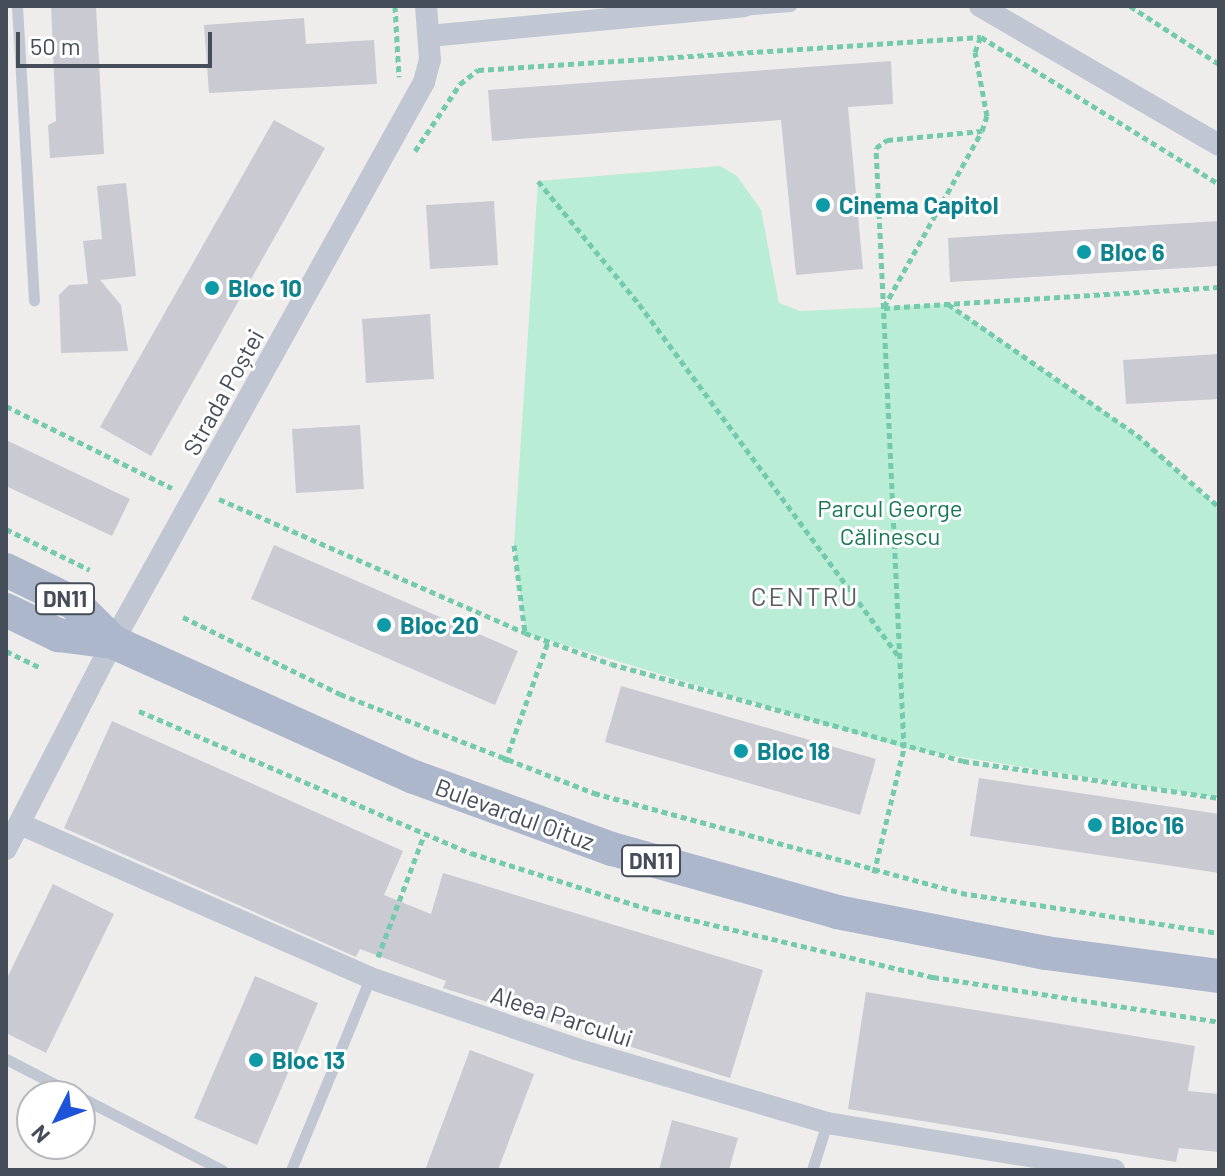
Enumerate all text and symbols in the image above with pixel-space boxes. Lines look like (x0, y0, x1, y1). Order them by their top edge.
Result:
scale bar (20, 16, 216, 66)
text: 50 m (30, 31, 81, 60)
place label: Cinema Capitol (839, 191, 999, 219)
marker: Cinema Capitol (814, 196, 832, 214)
place label: Bloc 6 (1100, 238, 1165, 266)
marker: Bloc 6 (1075, 243, 1093, 261)
place label: Bloc 10 (228, 274, 302, 302)
marker: Bloc 10 (203, 279, 221, 297)
street label: Strada Poștei (177, 324, 269, 460)
park label: Parcul George Călinescu (817, 494, 963, 550)
district label: CENTRU (751, 580, 859, 612)
road number: DN11 (35, 581, 95, 617)
place label: Bloc 20 (400, 611, 479, 639)
marker: Bloc 20 (375, 616, 393, 634)
place label: Bloc 18 (757, 737, 830, 765)
marker: Bloc 18 (732, 742, 750, 760)
street label: Bulevardul Oituz (432, 772, 598, 856)
place label: Bloc 16 (1111, 811, 1184, 839)
marker: Bloc 16 (1086, 816, 1104, 834)
road number: DN11 (621, 843, 681, 879)
street label: Aleea Parcului (487, 980, 637, 1052)
place label: Bloc 13 (272, 1046, 345, 1074)
marker: Bloc 13 (247, 1051, 265, 1069)
north arrow (16, 1080, 96, 1160)
text: N (25, 1121, 54, 1149)

